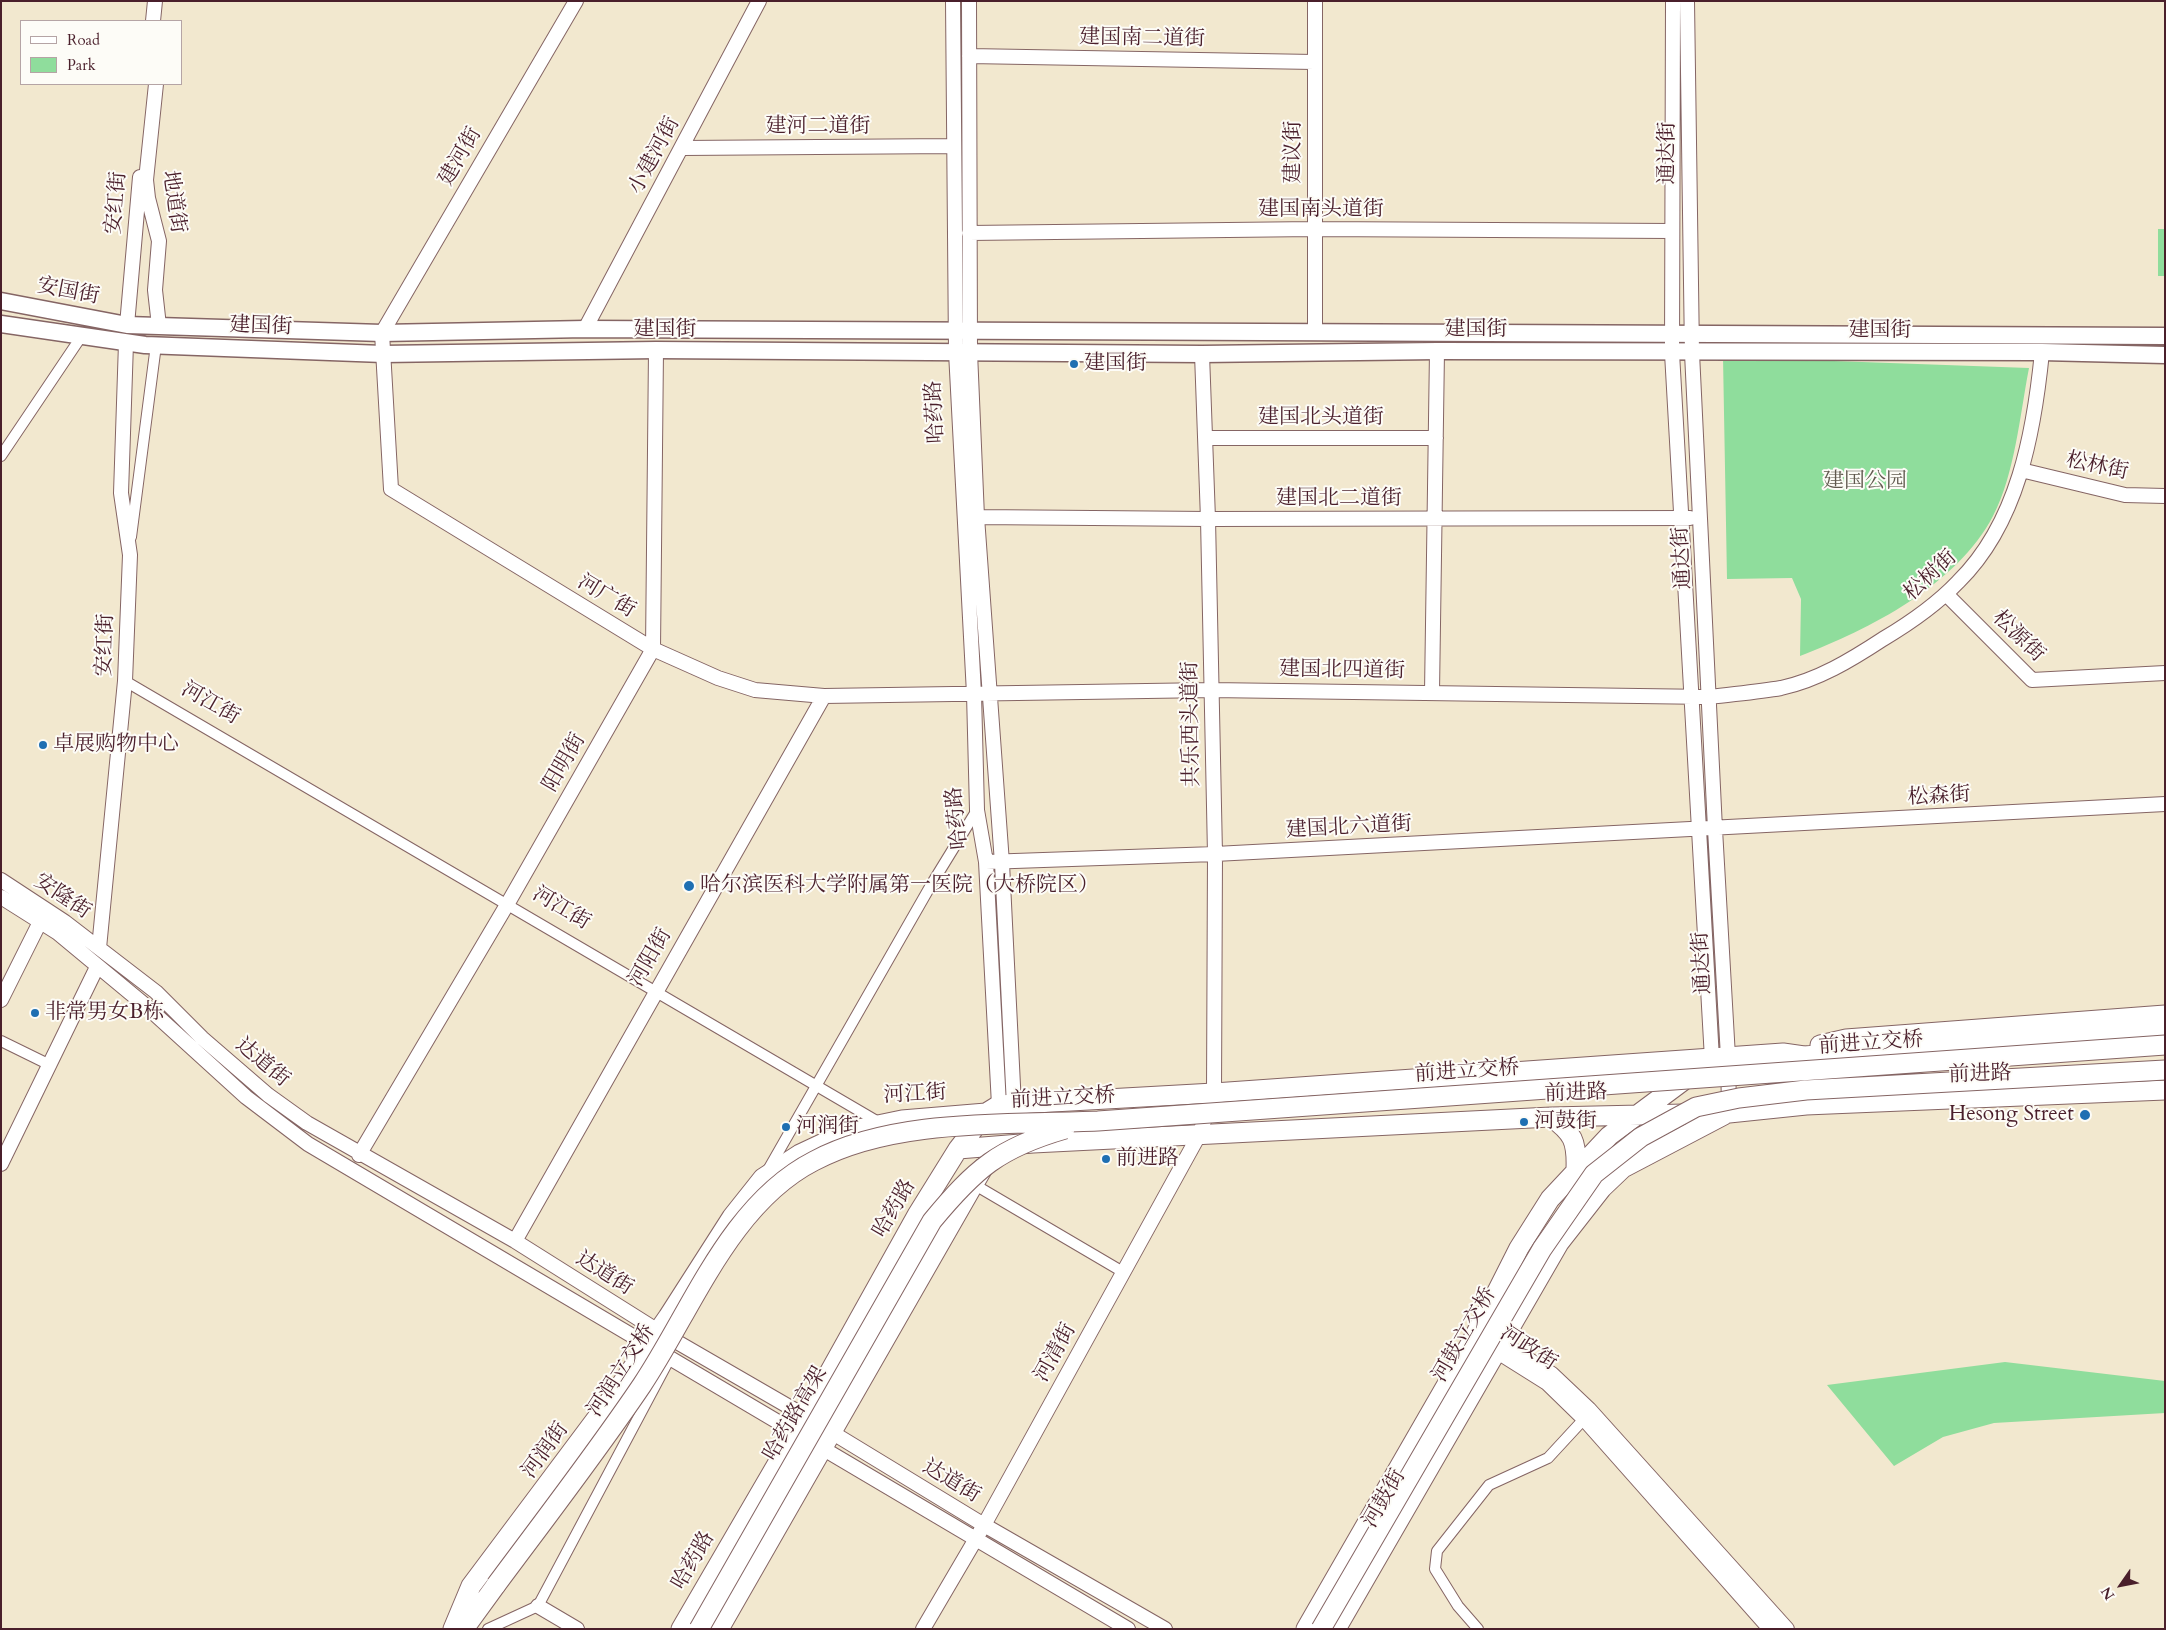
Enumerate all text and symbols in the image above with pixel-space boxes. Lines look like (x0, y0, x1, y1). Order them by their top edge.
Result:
legend (20, 20, 182, 85)
street label: 建国南二道街 (1079, 25, 1205, 53)
text: Road (67, 30, 100, 50)
text: Park (67, 55, 96, 75)
street label: 小建河街 (624, 113, 686, 199)
street label: 建河二道街 (766, 114, 870, 140)
street label: 建议街 (1281, 121, 1307, 183)
street label: 通达街 (1655, 122, 1681, 184)
street label: 建河街 (434, 123, 488, 191)
street label: 地道街 (156, 169, 190, 235)
street label: 安红街 (102, 171, 132, 235)
street label: 建国南头道街 (1258, 197, 1384, 223)
street label: 安国街 (35, 274, 101, 310)
street label: 建国街 (229, 313, 293, 341)
street label: 建国街 (634, 317, 696, 343)
street label: 建国街 (1445, 317, 1507, 343)
street label: 建国街 (1849, 318, 1911, 344)
place label: 建国街 (1084, 351, 1147, 377)
marker: 建国街 (1068, 358, 1080, 370)
street label: 哈药路 (922, 380, 950, 444)
street label: 建国北头道街 (1258, 405, 1384, 431)
street label: 松林街 (2064, 448, 2130, 486)
park label: 建国公园 (1823, 469, 1907, 495)
street label: 建国北二道街 (1276, 486, 1402, 512)
street label: 通达街 (1669, 526, 1697, 590)
street label: 松树街 (1899, 545, 1963, 607)
street label: 河广街 (573, 570, 639, 624)
street label: 松源街 (1987, 606, 2049, 668)
street label: 安红街 (92, 613, 120, 677)
street label: 建国北四道街 (1279, 657, 1405, 685)
street label: 共乐西头道街 (1178, 661, 1206, 787)
street label: 河江街 (176, 677, 244, 731)
street label: 阳明街 (538, 729, 592, 797)
place label: 卓展购物中心 (53, 732, 179, 758)
marker: 卓展购物中心 (37, 739, 49, 751)
street label: 松森街 (1907, 783, 1971, 811)
street label: 哈药路 (942, 785, 974, 851)
street label: 建国北六道街 (1285, 812, 1413, 844)
street label: 安隆街 (29, 869, 95, 925)
place label: 哈尔滨医科大学附属第一医院（大桥院区） (700, 873, 1099, 899)
marker: 哈尔滨医科大学附属第一医院（大桥院区） (682, 879, 696, 893)
street label: 河江街 (528, 882, 594, 936)
street label: 河阳街 (624, 924, 678, 992)
street label: 通达街 (1689, 931, 1717, 995)
place label: 非常男女B栋 (45, 1000, 164, 1026)
marker: 非常男女B栋 (29, 1007, 41, 1019)
street label: 前进立交桥 (1818, 1028, 1924, 1060)
street label: 达道街 (230, 1033, 294, 1093)
street label: 前进立交桥 (1414, 1056, 1520, 1088)
street label: 前进路 (1948, 1061, 2012, 1089)
street label: 前进路 (1544, 1080, 1608, 1108)
street label: 河江街 (883, 1081, 947, 1109)
street label: 前进立交桥 (1010, 1084, 1116, 1114)
place label: Hesong Street (1949, 1102, 2074, 1128)
marker: Hesong Street (2078, 1108, 2092, 1122)
place label: 河鼓街 (1534, 1109, 1597, 1135)
place label: 河润街 (796, 1114, 859, 1140)
marker: 河鼓街 (1518, 1116, 1530, 1128)
marker: 河润街 (780, 1121, 792, 1133)
place label: 前进路 (1116, 1146, 1179, 1172)
marker: 前进路 (1100, 1153, 1112, 1165)
street label: 哈药路 (868, 1175, 922, 1243)
street label: 达道街 (571, 1247, 637, 1301)
street label: 河鼓立交桥 (1428, 1283, 1502, 1387)
street label: 河清街 (1030, 1319, 1082, 1387)
street label: 河润立交桥 (583, 1320, 661, 1422)
street label: 河政街 (1495, 1321, 1561, 1377)
street label: 哈药路高架 (759, 1362, 833, 1466)
street label: 河润街 (517, 1418, 575, 1484)
street label: 达道街 (918, 1455, 984, 1509)
street label: 河鼓街 (1358, 1465, 1412, 1533)
street label: 哈药路 (667, 1527, 721, 1595)
north arrow (2096, 1560, 2146, 1610)
text: N (2097, 1583, 2119, 1604)

